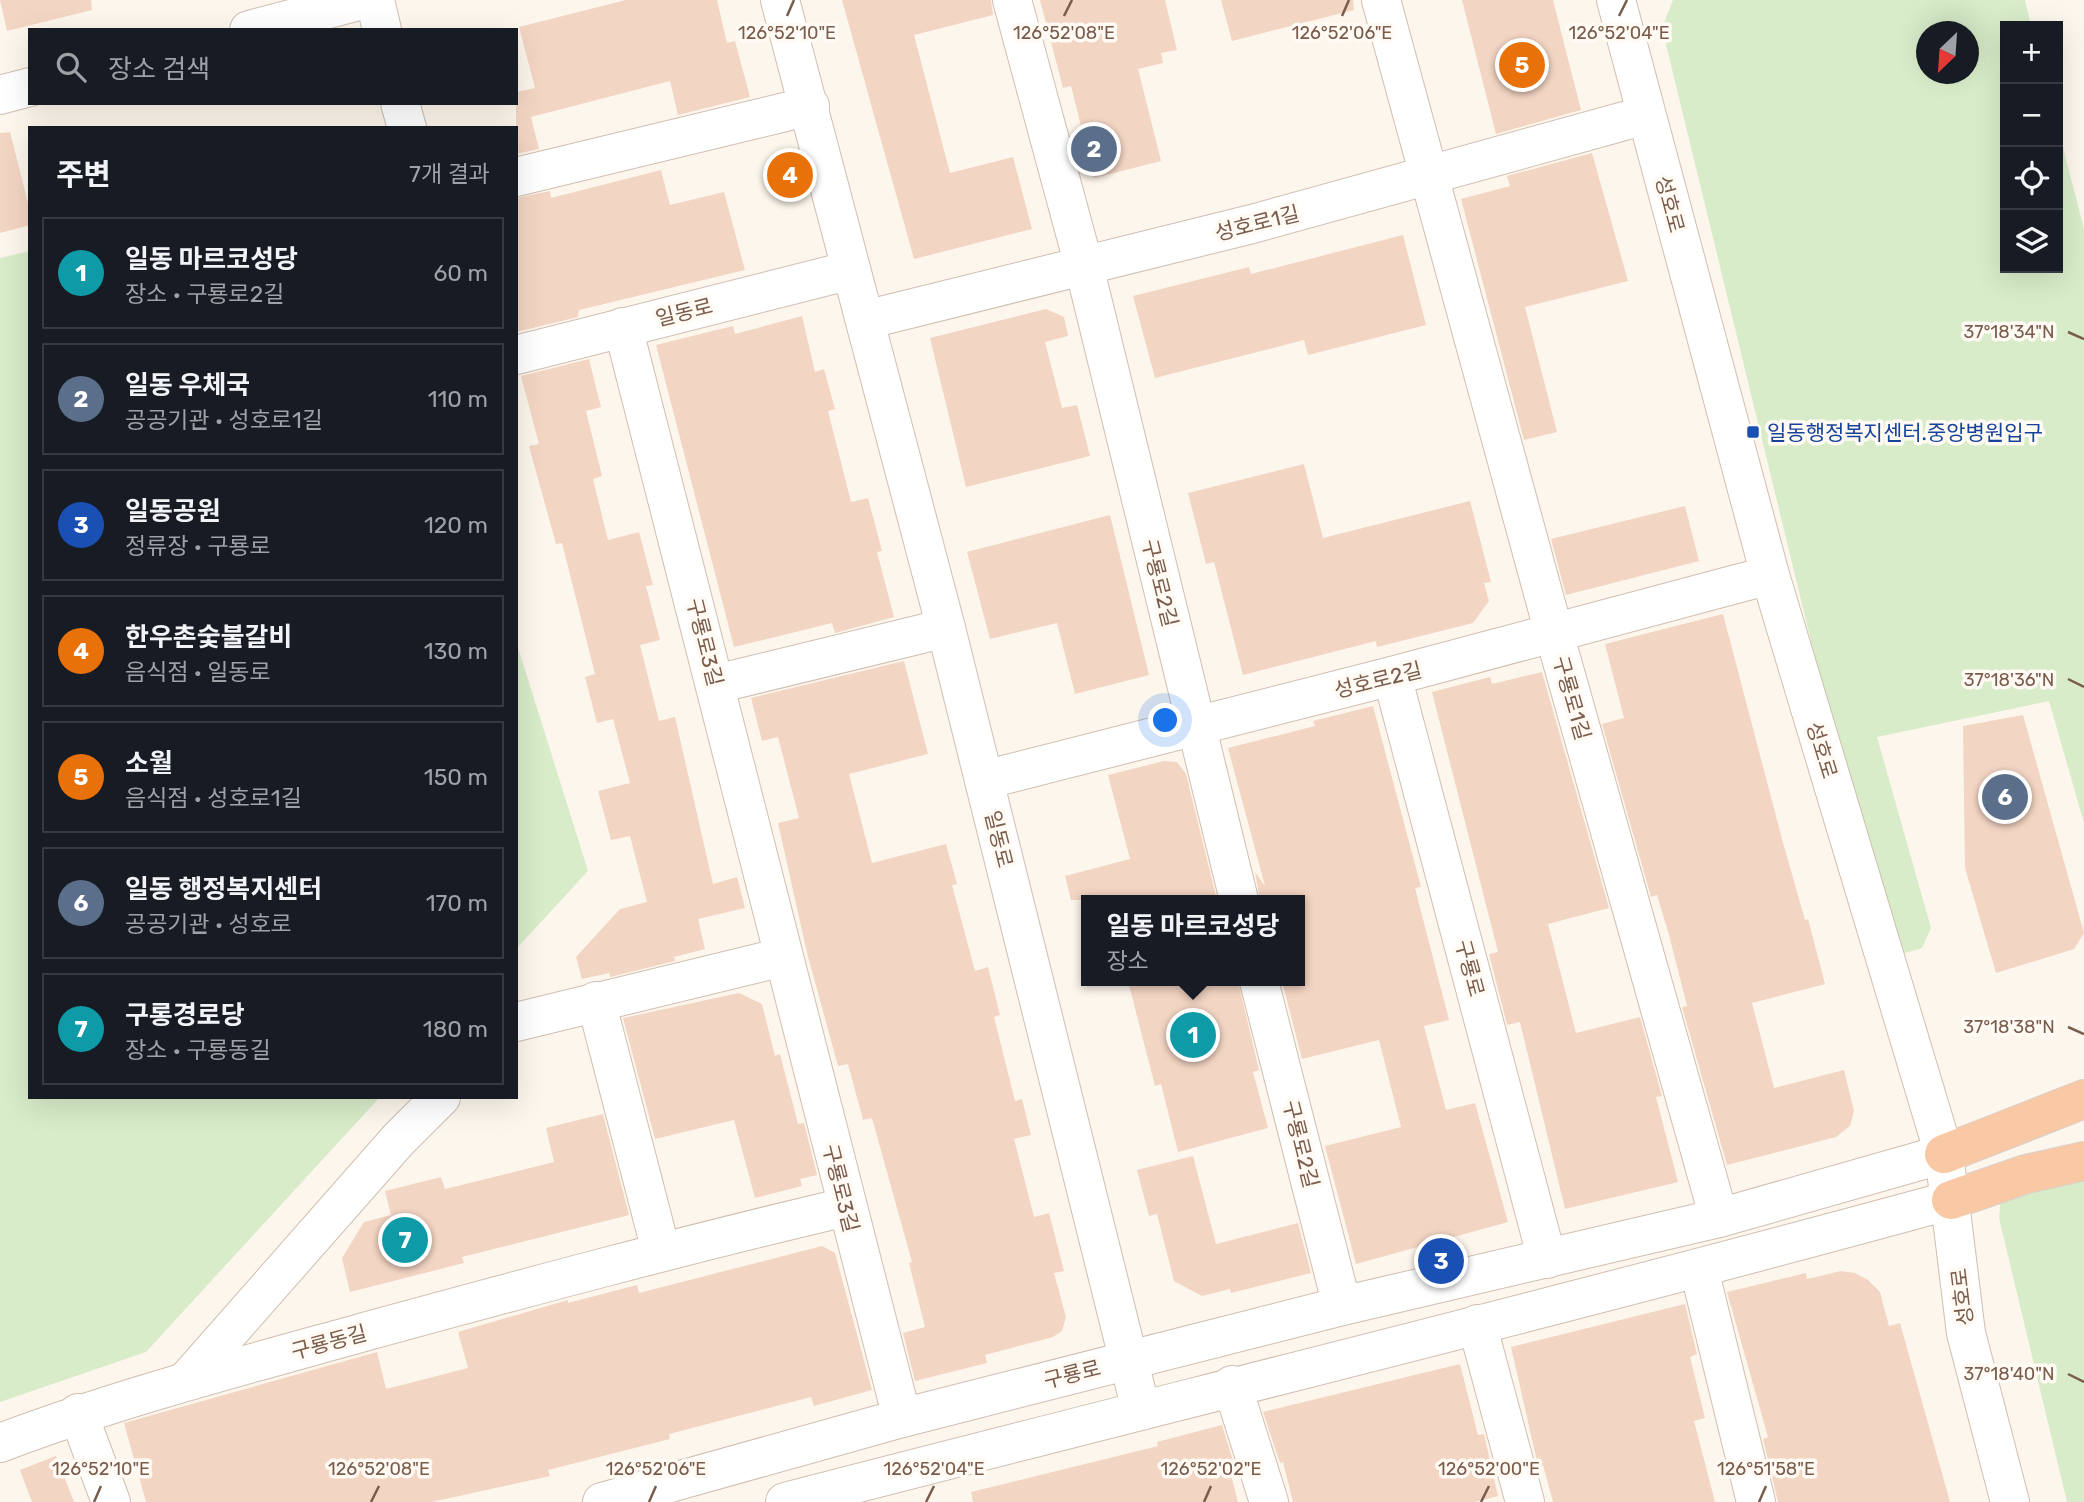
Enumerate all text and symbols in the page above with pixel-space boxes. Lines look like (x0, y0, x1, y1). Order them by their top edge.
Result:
north arrow (1916, 21, 1979, 84)
map controls (2000, 21, 2063, 273)
button: + (2000, 21, 2063, 84)
text: 126°52'10"E (738, 22, 836, 44)
text: 126°52'08"E (1013, 22, 1115, 44)
text: 126°52'06"E (1292, 22, 1392, 44)
text: 126°52'04"E (1568, 22, 1670, 44)
search box (28, 28, 518, 105)
pin: 5 (1499, 39, 1545, 91)
icon: search (52, 48, 90, 86)
text: 장소 검색 (108, 54, 210, 85)
button: − (2000, 84, 2063, 147)
pin: 2 (1071, 123, 1117, 175)
button: locate (2000, 147, 2063, 210)
pin: 4 (767, 149, 813, 201)
text: 주변 (56, 157, 111, 193)
text: 7개 결과 (409, 160, 490, 188)
street label: 성호로 (1650, 173, 1690, 235)
street label: 성호로1길 (1212, 200, 1302, 246)
button: layers (2000, 210, 2063, 273)
text: 일동 마르코성당 (125, 244, 298, 275)
text: 1 (75, 259, 87, 287)
text: 60 m (433, 259, 488, 287)
text: 장소 · 구룡로2길 (125, 280, 284, 308)
street label: 일동로 (653, 293, 715, 331)
text: 37°18'34"N (1964, 321, 2054, 343)
text: 일동 우체국 (125, 370, 250, 401)
text: 2 (74, 385, 88, 413)
text: 110 m (428, 385, 488, 413)
text: 공공기관 · 성호로1길 (125, 406, 323, 434)
place label: 일동행정복지센터.중앙병원입구 (1767, 420, 2043, 445)
marker: 일동행정복지센터.중앙병원입구 (1745, 424, 1761, 440)
text: 일동공원 (125, 496, 221, 527)
text: 3 (73, 511, 89, 539)
text: 120 m (424, 511, 488, 539)
text: 정류장 · 구룡로 (125, 532, 271, 560)
street label: 구룡로2길 (1137, 537, 1183, 629)
street label: 구룡로3길 (682, 595, 728, 689)
text: 한우촌숯불갈비 (125, 622, 292, 653)
text: 4 (73, 637, 89, 665)
text: 130 m (424, 637, 488, 665)
street label: 구룡로1길 (1548, 653, 1596, 743)
street label: 성호로2길 (1332, 657, 1424, 703)
text: 음식점 · 일동로 (125, 658, 271, 686)
text: 37°18'36"N (1964, 669, 2054, 691)
your location (1148, 703, 1182, 737)
street label: 성호로 (1802, 719, 1842, 781)
text: 소월 (125, 748, 173, 779)
text: 5 (74, 763, 88, 791)
text: 150 m (424, 763, 488, 791)
pin: 6 (1982, 771, 2028, 823)
text: 음식점 · 성호로1길 (125, 784, 302, 812)
street label: 일동로 (980, 808, 1018, 870)
text: 일동 행정복지센터 (125, 874, 322, 905)
text: 6 (74, 889, 88, 917)
text: 170 m (426, 889, 488, 917)
popup (1081, 895, 1305, 986)
text: 공공기관 · 성호로 (125, 910, 292, 938)
text: 일동 마르코성당 (1107, 911, 1279, 942)
street label: 구룡로 (1450, 937, 1490, 999)
text: 장소 (1107, 947, 1149, 975)
text: 구롱경로당 (125, 1000, 245, 1031)
pin: 1 (1170, 1009, 1216, 1061)
text: 7 (74, 1015, 88, 1043)
text: 180 m (423, 1015, 488, 1043)
text: 37°18'38"N (1963, 1016, 2055, 1038)
text: 장소 · 구룡동길 (125, 1036, 271, 1064)
street label: 구룡로2길 (1278, 1098, 1324, 1190)
street label: 구룡로3길 (818, 1141, 864, 1235)
pin: 7 (382, 1214, 428, 1266)
pin: 3 (1418, 1235, 1464, 1287)
street label: 성호로 (1946, 1267, 1978, 1327)
street label: 구룡동길 (288, 1320, 370, 1364)
street label: 구룡로 (1041, 1355, 1103, 1393)
text: 37°18'40"N (1963, 1363, 2055, 1385)
text: 126°52'10"E (52, 1458, 150, 1480)
text: 126°52'08"E (328, 1458, 430, 1480)
text: 126°52'06"E (606, 1458, 706, 1480)
text: 126°52'04"E (883, 1458, 985, 1480)
text: 126°52'02"E (1161, 1458, 1261, 1480)
text: 126°52'00"E (1438, 1458, 1540, 1480)
text: 126°51'58"E (1717, 1458, 1815, 1480)

